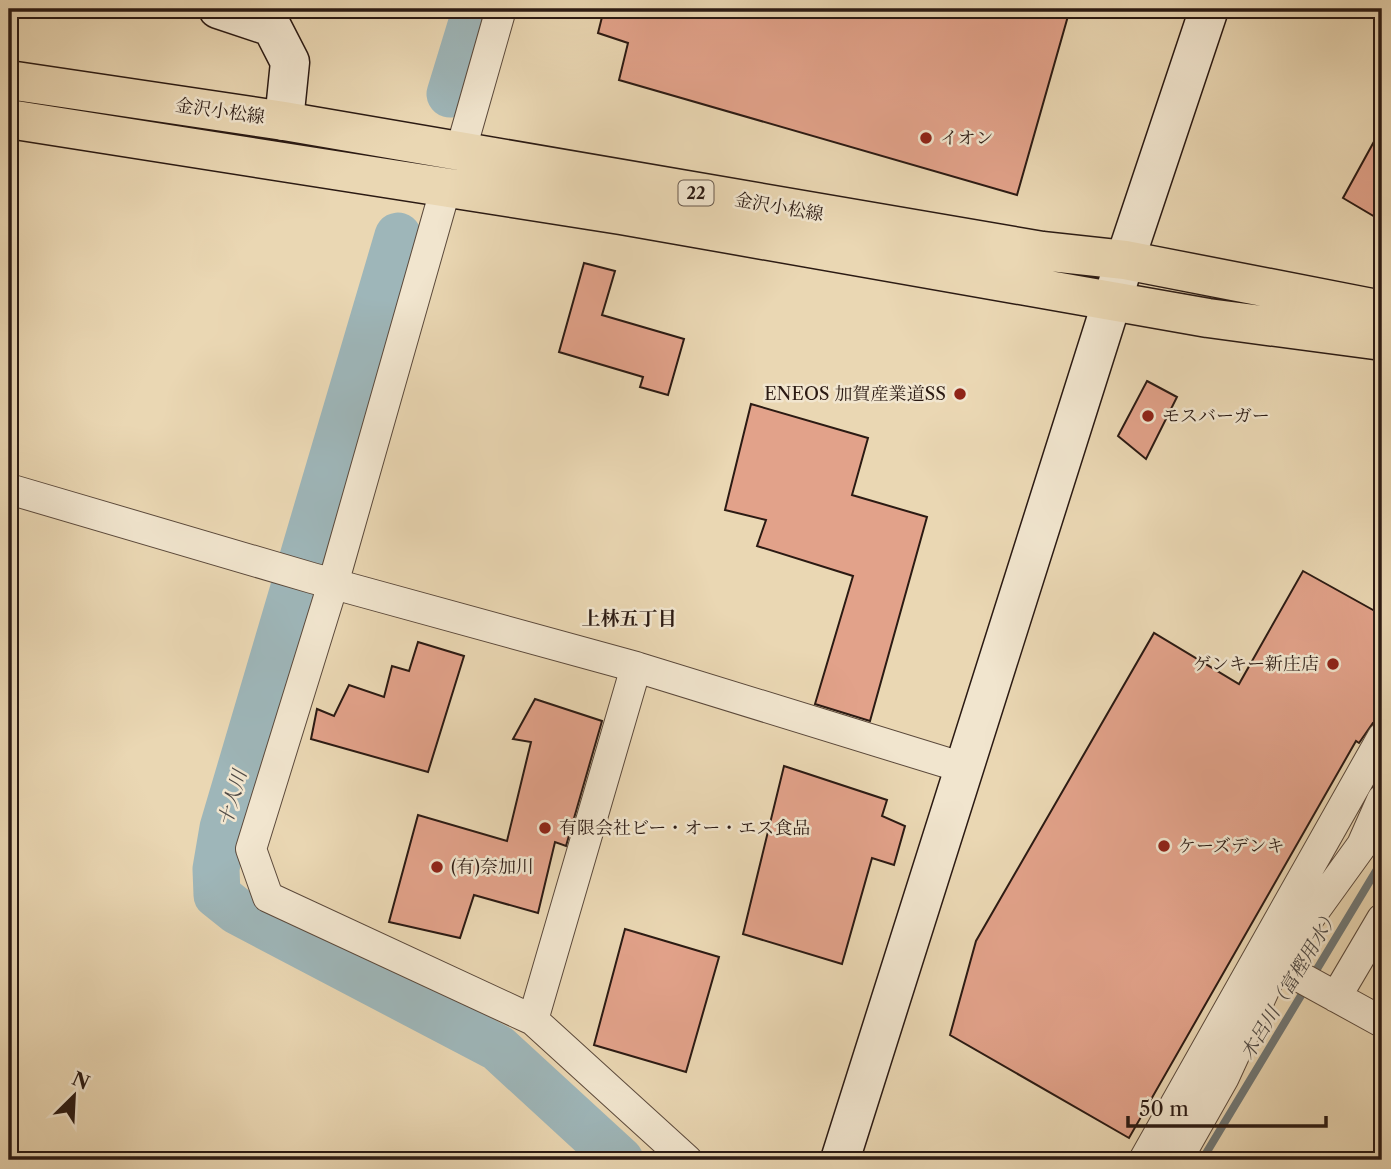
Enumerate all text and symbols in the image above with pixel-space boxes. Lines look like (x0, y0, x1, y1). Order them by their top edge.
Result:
street label: 金沢小松線 (174, 94, 266, 128)
place label: イオン (940, 127, 993, 149)
marker: イオン (918, 130, 934, 146)
road number: 22 (678, 181, 714, 206)
street label: 金沢小松線 (733, 188, 825, 226)
place label: ENEOS 加賀産業道SS (764, 383, 946, 405)
marker: ENEOS 加賀産業道SS (952, 386, 968, 402)
place label: モスバーガー (1162, 405, 1270, 427)
marker: モスバーガー (1140, 408, 1156, 424)
district label: 上林五丁目 (581, 607, 677, 630)
place label: ゲンキー新庄店 (1193, 653, 1319, 675)
marker: ゲンキー新庄店 (1325, 656, 1341, 672)
water label: 十人川 (214, 766, 252, 829)
place label: 有限会社ビー・オー・エス食品 (559, 817, 810, 839)
marker: 有限会社ビー・オー・エス食品 (537, 820, 553, 836)
place label: ケーズデンキ (1178, 835, 1284, 857)
marker: ケーズデンキ (1156, 838, 1172, 854)
place label: (有)奈加川 (451, 856, 534, 878)
marker: (有)奈加川 (429, 859, 445, 875)
water label: 木呂川（富樫用水） (1236, 905, 1343, 1063)
north arrow (38, 1060, 108, 1130)
text: N (68, 1067, 93, 1095)
scale bar (1128, 1085, 1326, 1129)
text: 50 m (1139, 1096, 1189, 1121)

